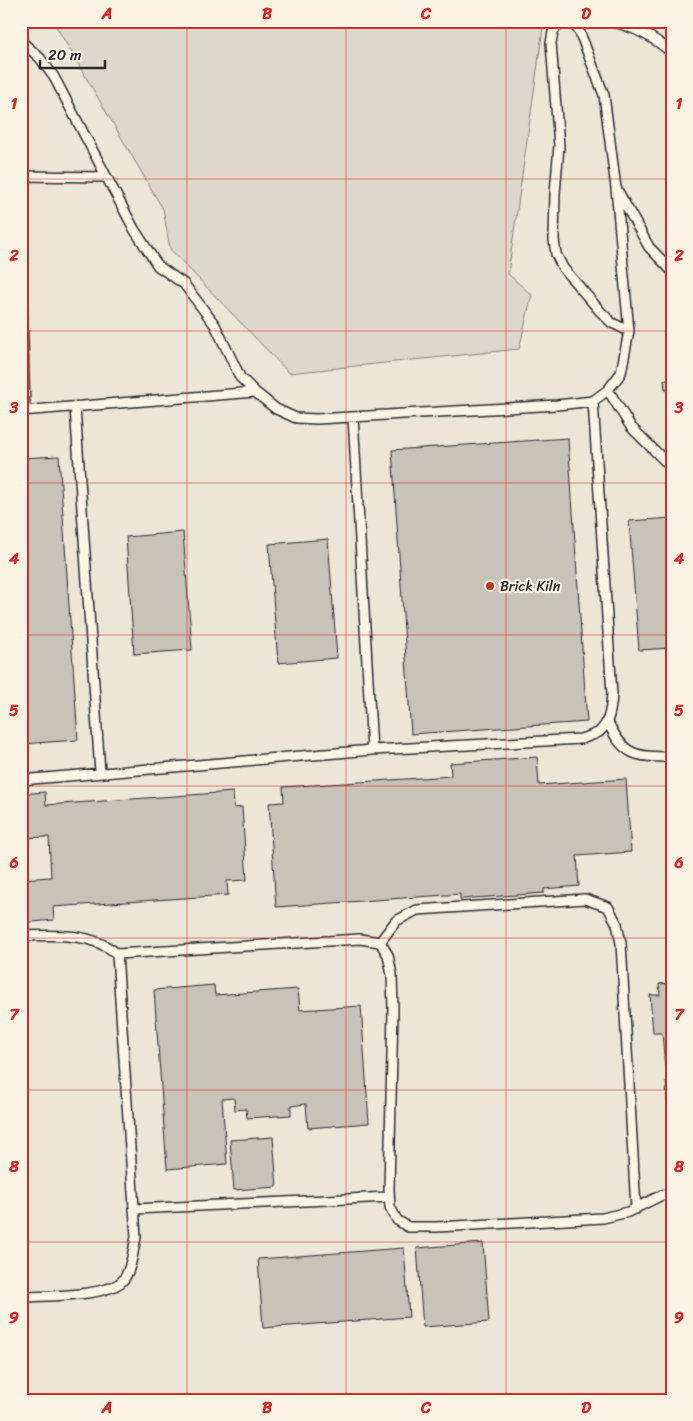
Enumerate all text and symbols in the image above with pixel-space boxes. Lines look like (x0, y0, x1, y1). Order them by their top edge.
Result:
text: A (101, 0, 112, 28)
text: B (262, 0, 273, 28)
text: C (420, 0, 432, 28)
text: D (581, 0, 591, 28)
scale bar (40, 38, 105, 70)
text: 20 m (48, 42, 82, 68)
text: 1 (11, 89, 18, 118)
text: 1 (676, 89, 683, 118)
text: 2 (8, 241, 19, 270)
text: 2 (673, 241, 684, 270)
text: 3 (9, 393, 19, 422)
text: 3 (674, 393, 684, 422)
text: 4 (8, 544, 19, 573)
text: 4 (673, 544, 684, 573)
place label: Brick Kiln (500, 574, 561, 599)
marker: Brick Kiln (484, 580, 496, 592)
text: 5 (9, 696, 19, 725)
text: 5 (674, 696, 684, 725)
text: 6 (8, 848, 19, 877)
text: 6 (673, 848, 684, 877)
text: 7 (9, 1000, 20, 1029)
text: 7 (674, 1000, 685, 1029)
text: 8 (8, 1152, 19, 1181)
text: 8 (673, 1152, 684, 1181)
text: 9 (9, 1303, 19, 1332)
text: 9 (674, 1303, 684, 1332)
text: A (101, 1393, 112, 1421)
text: B (262, 1393, 273, 1421)
text: C (420, 1393, 432, 1421)
text: D (581, 1393, 591, 1421)

